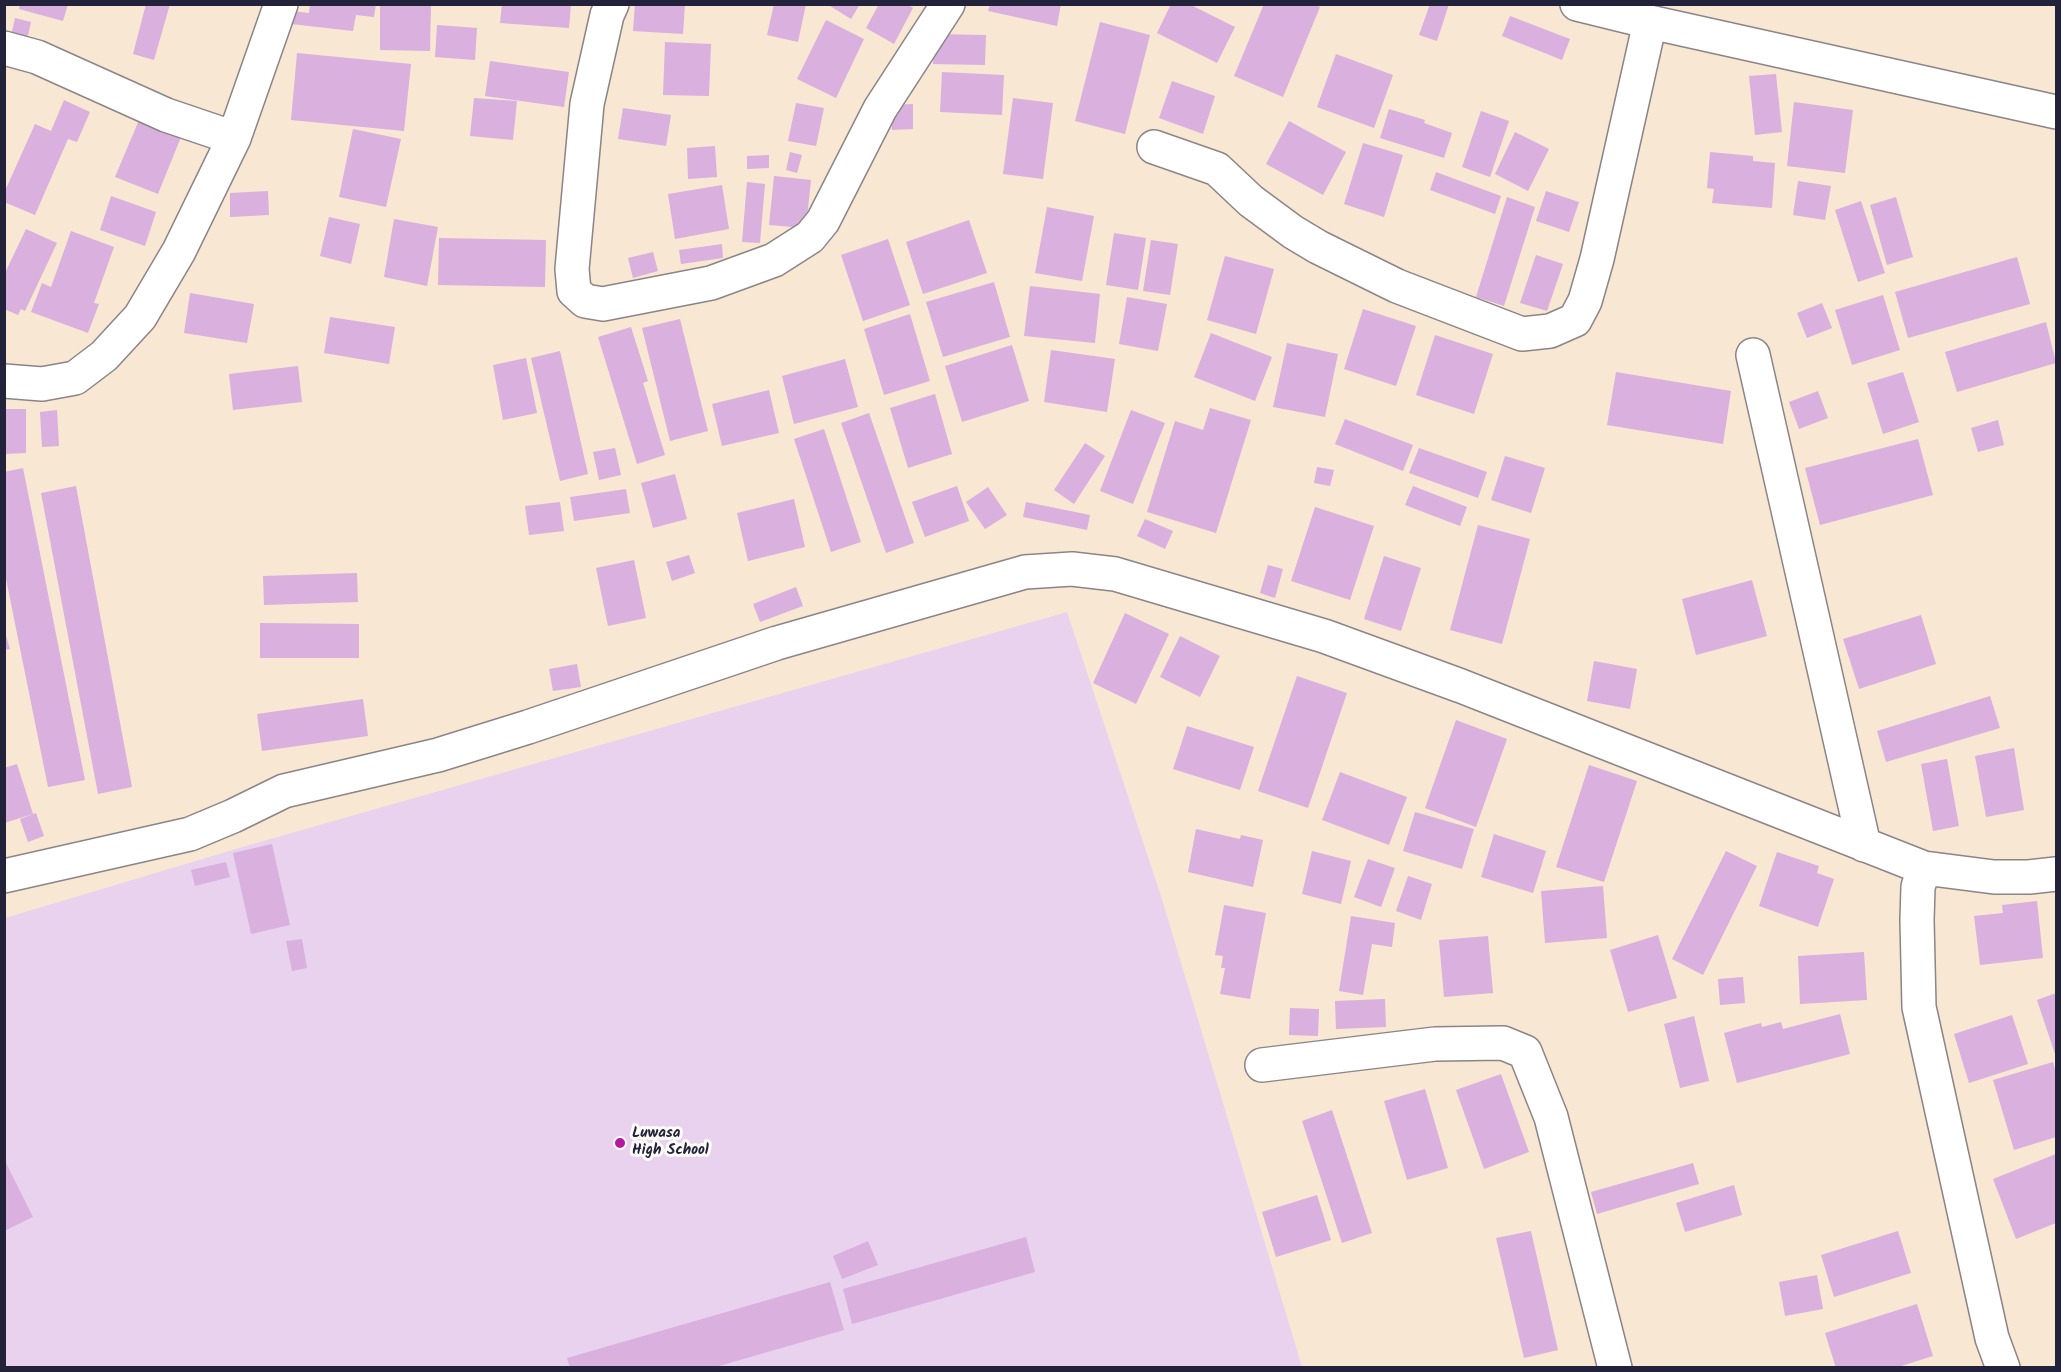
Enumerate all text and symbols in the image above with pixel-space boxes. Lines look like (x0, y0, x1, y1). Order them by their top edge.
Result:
place label: Luwasa High School (632, 1125, 709, 1160)
marker: Luwasa High School (613, 1136, 627, 1150)

